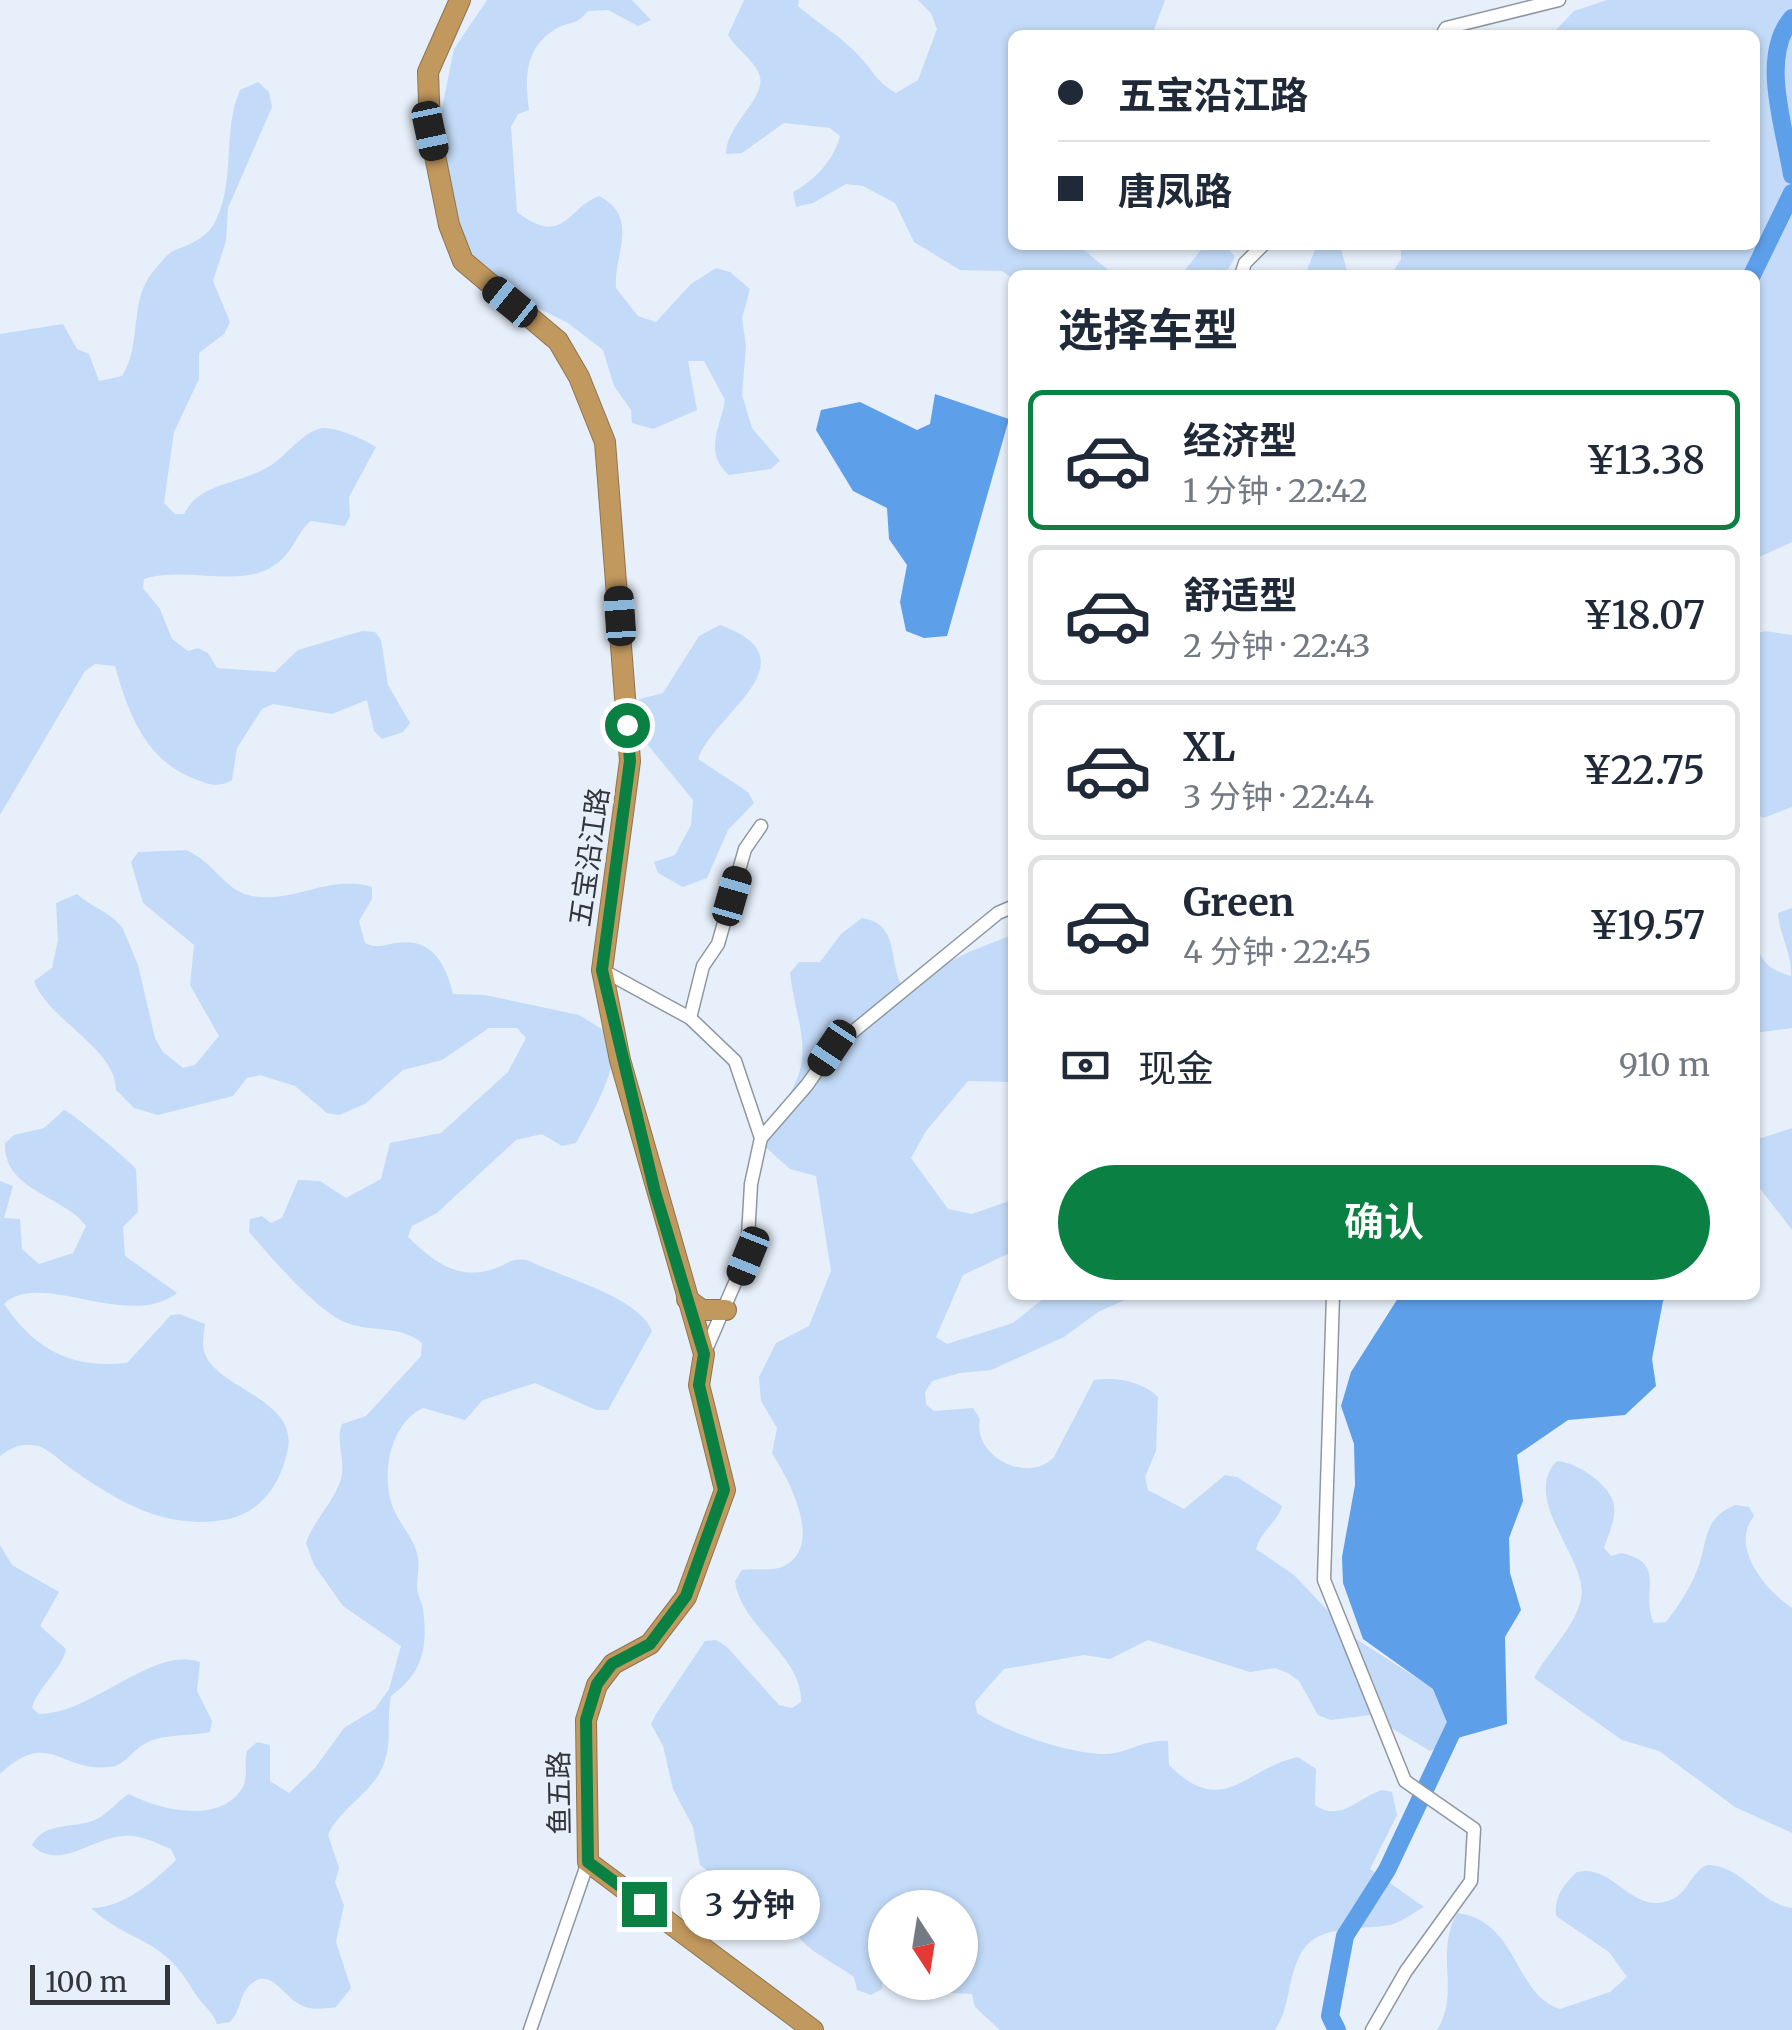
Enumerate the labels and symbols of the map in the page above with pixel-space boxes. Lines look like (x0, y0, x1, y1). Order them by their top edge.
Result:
car (409, 99, 451, 163)
car (477, 271, 543, 333)
car (603, 585, 637, 647)
route start (605, 703, 650, 748)
street label: 五宝沿江路 (561, 785, 617, 929)
car (709, 863, 755, 929)
car (803, 1015, 861, 1081)
car (723, 1223, 773, 1289)
street label: 鱼五路 (540, 1751, 578, 1835)
callout: 3 分钟 (679, 1869, 819, 1939)
route end (622, 1882, 667, 1927)
north arrow (868, 1890, 978, 2000)
scale bar (30, 1960, 170, 2004)

